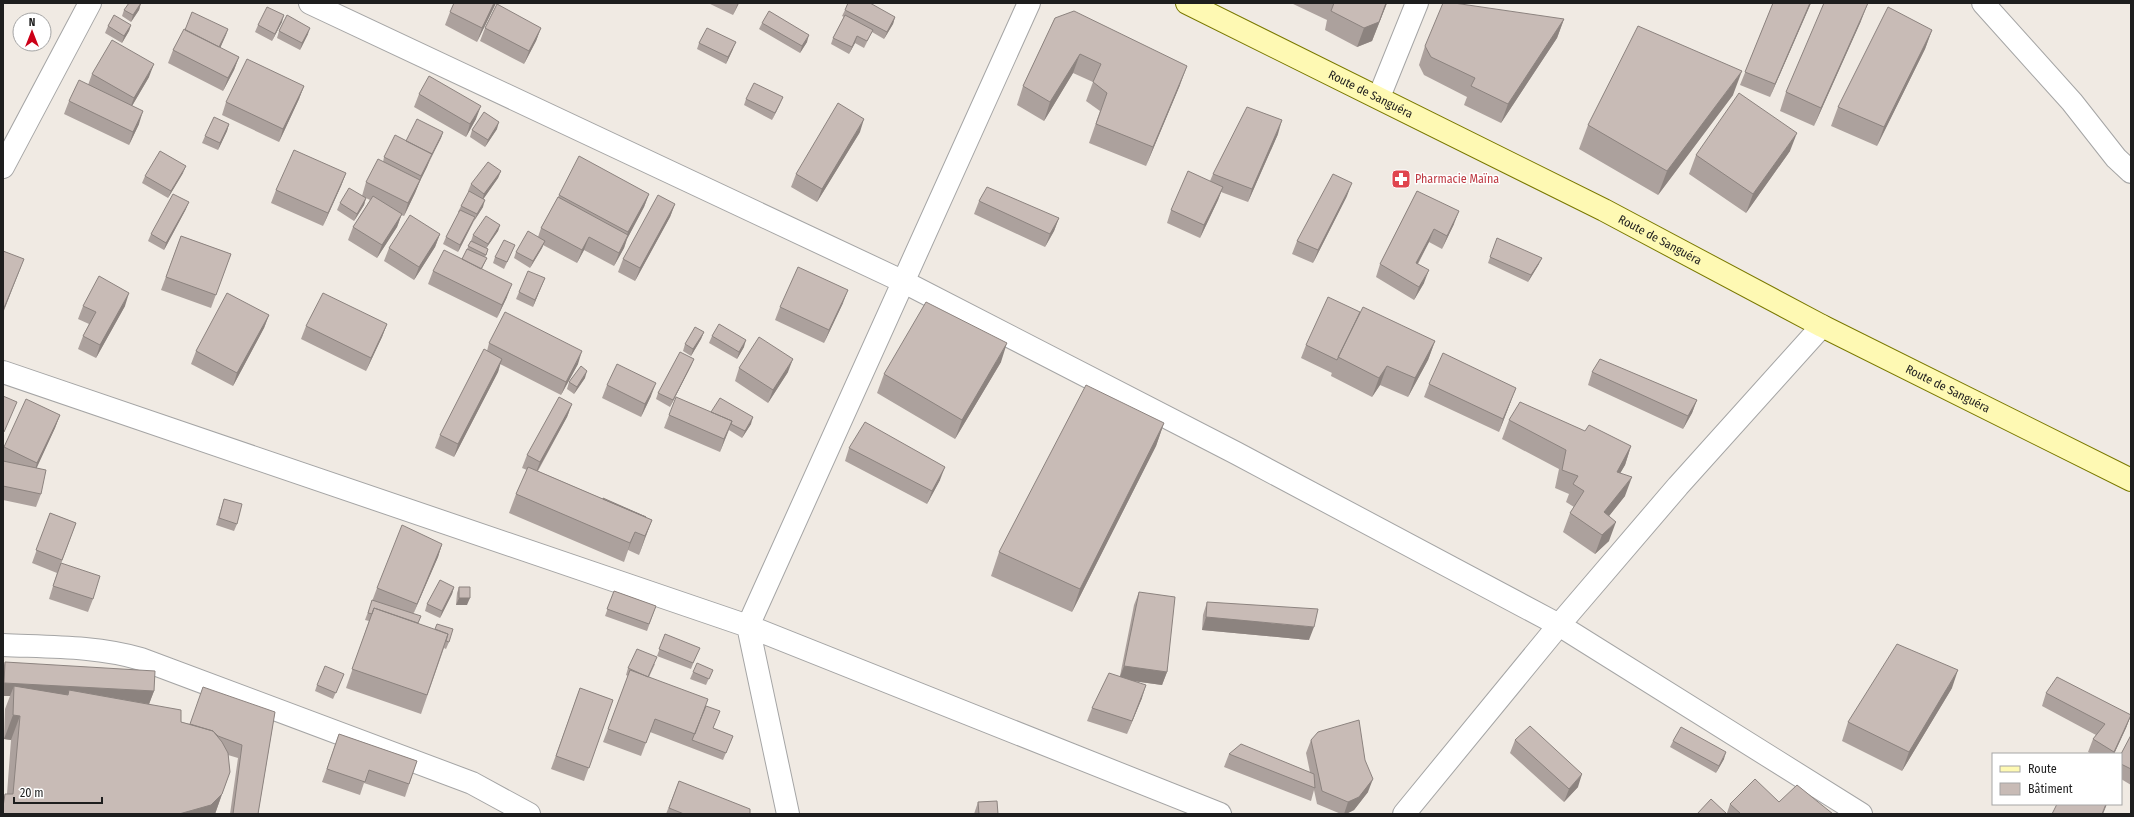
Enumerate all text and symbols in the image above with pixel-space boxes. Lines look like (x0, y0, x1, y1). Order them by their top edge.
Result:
north arrow (12, 12, 52, 52)
text: N (29, 16, 35, 29)
street label: Route de Sanguéra (1326, 67, 1415, 121)
pharmacy icon: Pharmacie Maïna (1390, 168, 1412, 190)
place label: Pharmacie Maïna (1415, 172, 1499, 186)
street label: Route de Sanguéra (1616, 212, 1704, 268)
street label: Route de Sanguéra (1903, 362, 1992, 416)
legend (1992, 753, 2122, 805)
text: Route (2028, 762, 2057, 776)
scale bar (14, 779, 102, 805)
text: Bâtiment (2028, 782, 2073, 796)
text: 20 m (20, 786, 44, 800)

